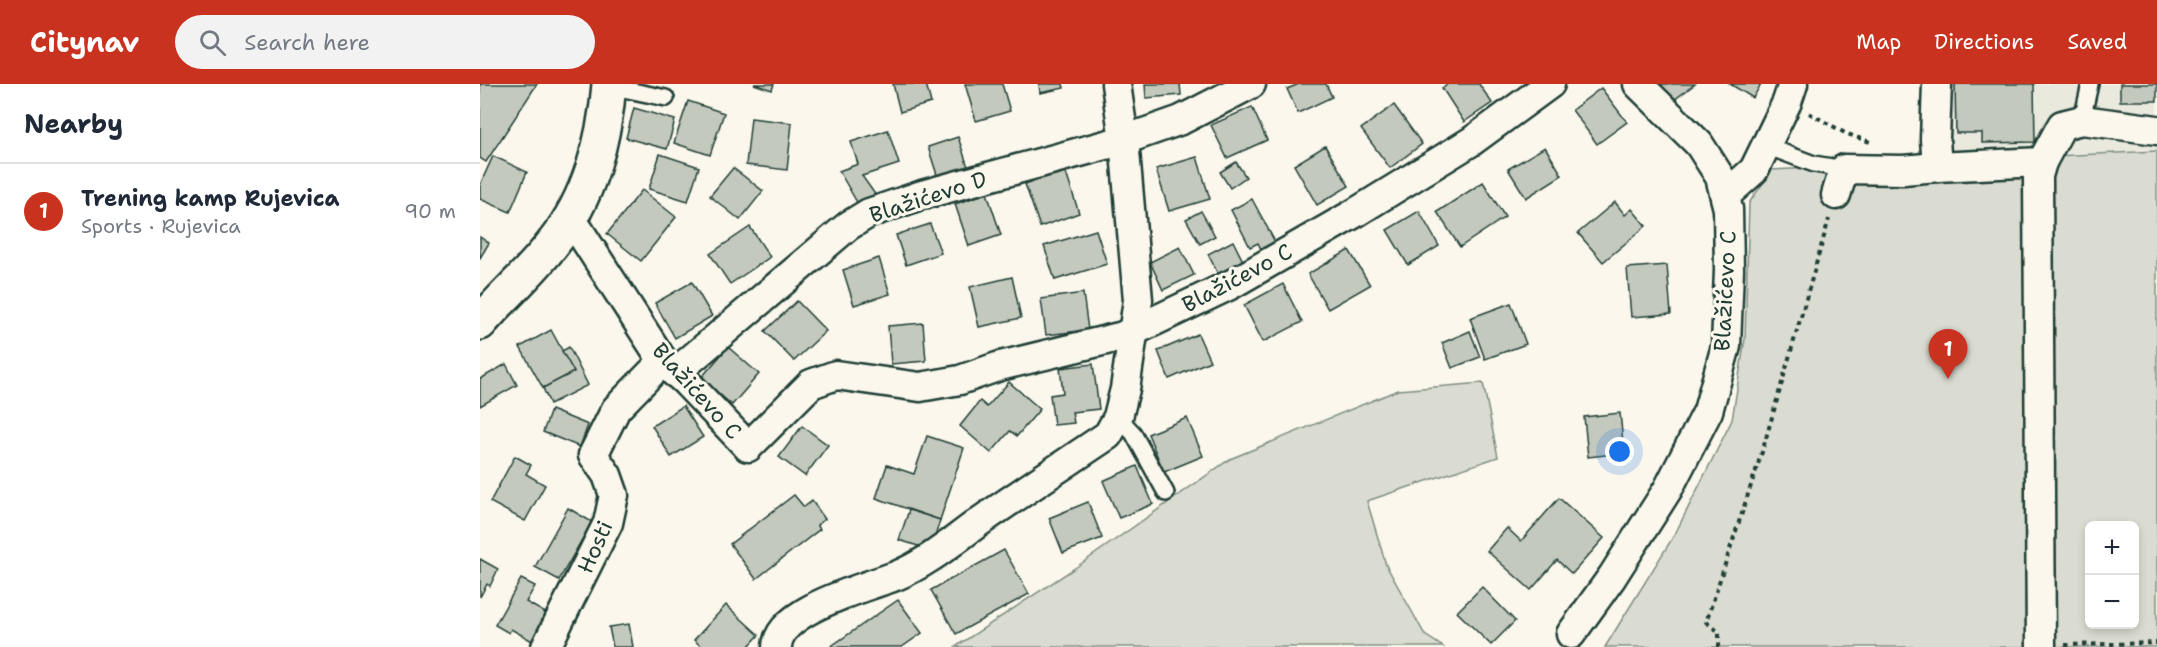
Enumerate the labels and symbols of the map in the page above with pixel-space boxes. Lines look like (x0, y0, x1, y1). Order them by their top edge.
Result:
street label: Blažićevo D (866, 164, 990, 230)
street label: Blažićevo C (1707, 230, 1743, 352)
street label: Blažićevo C (1177, 237, 1297, 319)
pin: 1 (1928, 330, 1968, 379)
street label: Blažićevo C (646, 336, 748, 446)
your location (1605, 437, 1634, 466)
street label: Hosti (571, 516, 619, 578)

